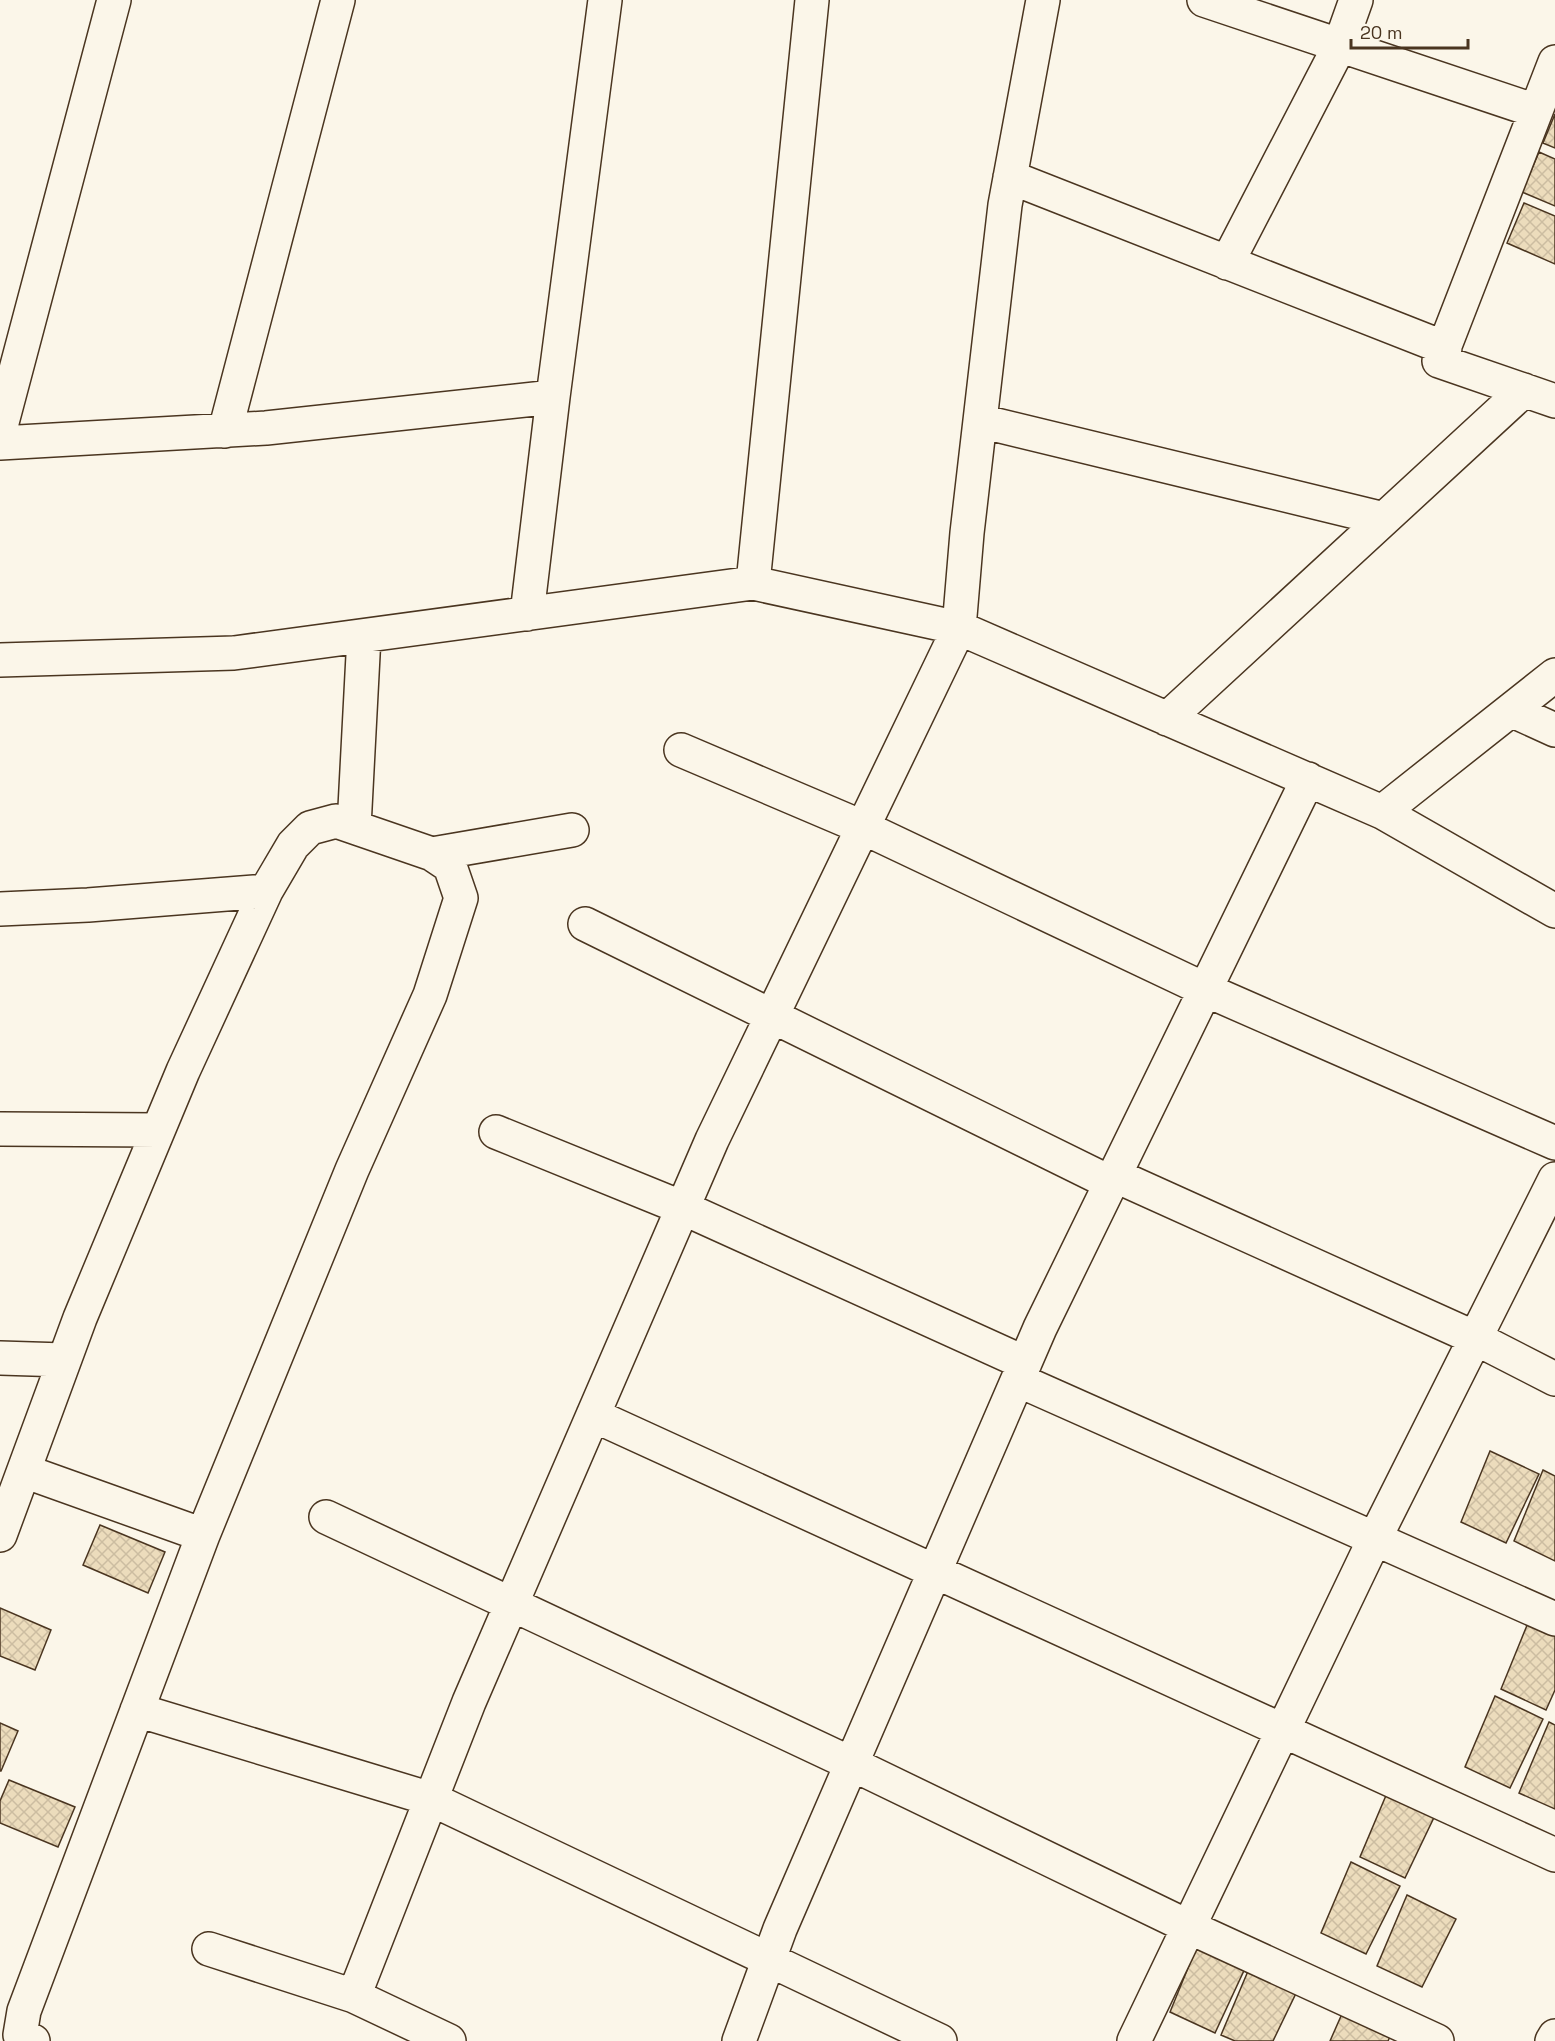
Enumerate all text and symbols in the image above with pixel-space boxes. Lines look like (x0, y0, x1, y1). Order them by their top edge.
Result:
scale bar (1351, 12, 1468, 50)
text: 20 m (1360, 21, 1403, 44)

